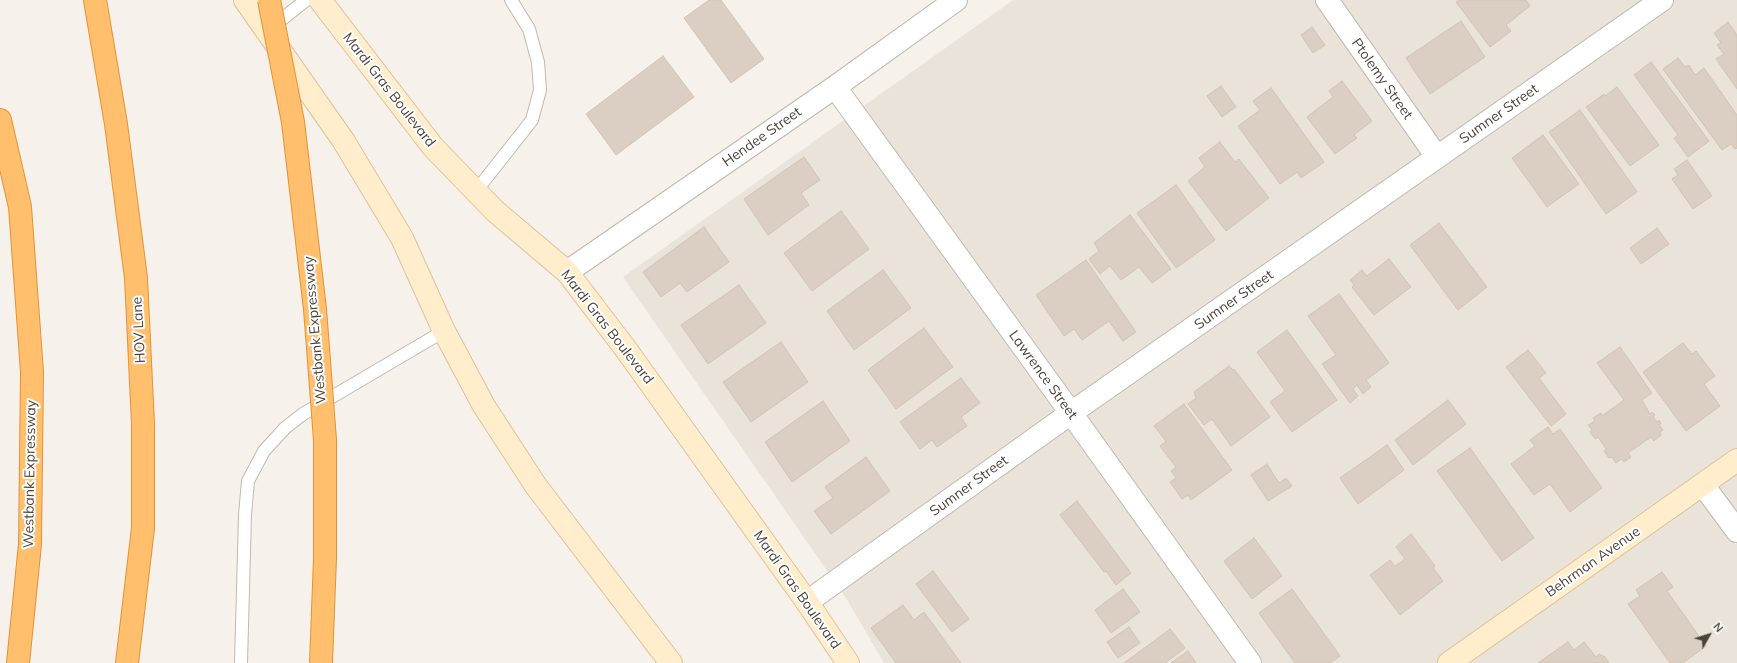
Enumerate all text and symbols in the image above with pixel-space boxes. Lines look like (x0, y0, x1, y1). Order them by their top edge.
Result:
street label: Mardi Gras Boulevard (339, 29, 439, 151)
street label: Ptolemy Street (1348, 35, 1416, 123)
street label: Sumner Street (1456, 81, 1542, 147)
street label: Hendee Street (719, 104, 805, 170)
street label: Westbank Expressway (300, 255, 330, 405)
street label: Mardi Gras Boulevard (557, 266, 657, 388)
street label: Sumner Street (1191, 267, 1277, 333)
street label: HOV Lane (129, 296, 149, 364)
street label: Lawrence Street (1005, 327, 1081, 423)
street label: Westbank Expressway (20, 400, 40, 548)
street label: Sumner Street (927, 452, 1011, 520)
street label: Behrman Avenue (1542, 523, 1644, 601)
street label: Mardi Gras Boulevard (750, 528, 844, 652)
north arrow (1689, 615, 1729, 655)
text: N (1710, 620, 1726, 635)

